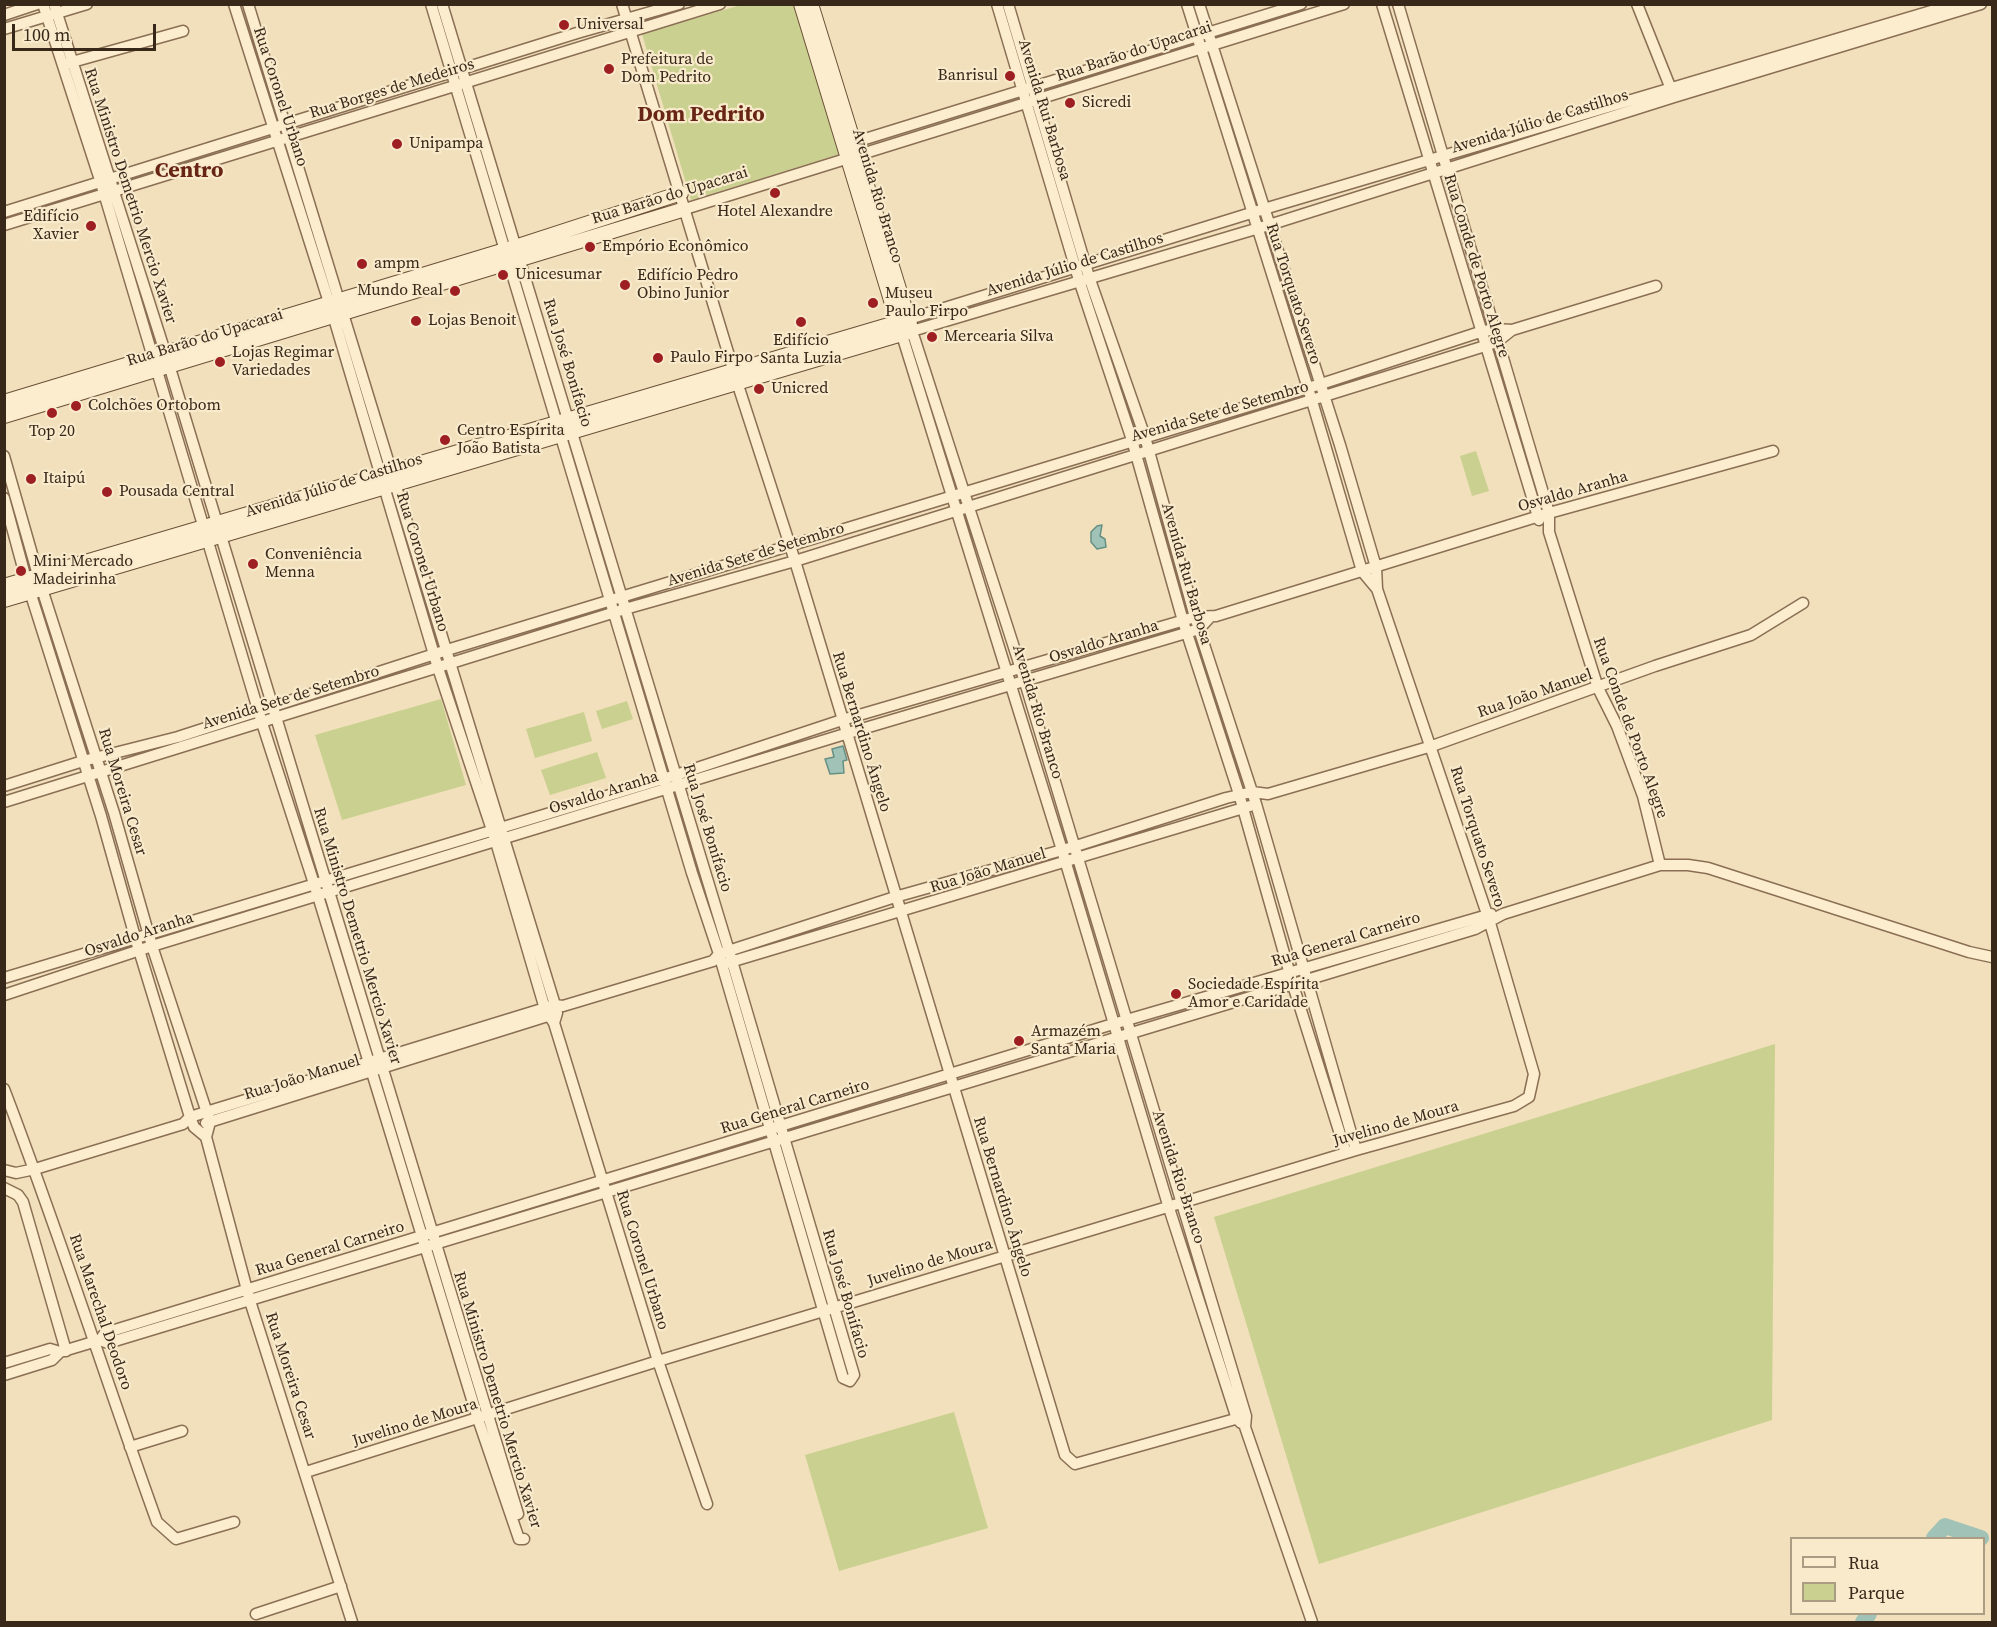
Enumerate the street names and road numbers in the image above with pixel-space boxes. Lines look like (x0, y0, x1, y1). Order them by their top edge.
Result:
street label: Rua Barão do Upacarai (1054, 18, 1214, 86)
street label: Rua Coronel Urbano (248, 25, 312, 169)
street label: Avenida Rui Barbosa (1013, 37, 1075, 183)
street label: Rua Borges de Medeiros (307, 55, 477, 123)
street label: Rua Ministro Demetrio Mercio Xavier (80, 66, 180, 326)
street label: Avenida Júlio de Castilhos (1449, 86, 1631, 158)
street label: Avenida Rio Branco (847, 126, 907, 266)
street label: Rua Barão do Upacarai (590, 163, 750, 229)
street label: Rua Conde de Porto Alegre (1439, 172, 1513, 360)
street label: Rua Torquato Severo (1261, 221, 1325, 367)
street label: Avenida Júlio de Castilhos (984, 229, 1166, 301)
street label: Rua José Bonifacio (538, 297, 596, 429)
street label: Rua Barão do Upacarai (125, 305, 285, 371)
street label: Avenida Sete de Setembro (1129, 377, 1311, 447)
street label: Avenida Júlio de Castilhos (243, 450, 425, 522)
street label: Osvaldo Aranha (1516, 467, 1630, 517)
street label: Rua Coronel Urbano (392, 490, 452, 634)
street label: Avenida Rui Barbosa (1157, 501, 1215, 647)
street label: Avenida Sete de Setembro (665, 519, 847, 591)
street label: Osvaldo Aranha (1047, 616, 1161, 668)
street label: Rua Conde de Porto Alegre (1588, 635, 1672, 821)
street label: Avenida Rio Branco (1007, 642, 1067, 782)
street label: Rua Bernardino Ângelo (827, 649, 895, 815)
street label: Avenida Sete de Setembro (200, 662, 382, 734)
street label: Rua João Manuel (1475, 665, 1595, 723)
street label: Rua Moreira Cesar (93, 726, 151, 858)
street label: Rua José Bonifacio (678, 762, 736, 894)
street label: Rua Torquato Severo (1445, 764, 1509, 910)
street label: Osvaldo Aranha (547, 767, 661, 819)
street label: Rua Ministro Demetrio Mercio Xavier (309, 805, 405, 1067)
street label: Rua João Manuel (928, 844, 1048, 898)
street label: Osvaldo Aranha (82, 908, 196, 962)
street label: Rua General Carneiro (1269, 908, 1423, 972)
street label: Rua João Manuel (242, 1051, 362, 1105)
street label: Rua General Carneiro (718, 1075, 872, 1139)
street label: Juvelino de Moura (1331, 1097, 1461, 1151)
street label: Avenida Rio Branco (1147, 1108, 1209, 1246)
street label: Rua Bernardino Ângelo (968, 1114, 1036, 1280)
street label: Rua Coronel Urbano (612, 1188, 672, 1332)
street label: Rua General Carneiro (253, 1217, 407, 1281)
street label: Rua José Bonifacio (817, 1227, 873, 1361)
street label: Rua Marechal Deodoro (64, 1231, 136, 1393)
street label: Juvelino de Moura (865, 1235, 995, 1291)
street label: Rua Ministro Demetrio Mercio Xavier (449, 1269, 545, 1531)
street label: Rua Moreira Cesar (260, 1310, 320, 1442)
street label: Juvelino de Moura (350, 1395, 480, 1451)

